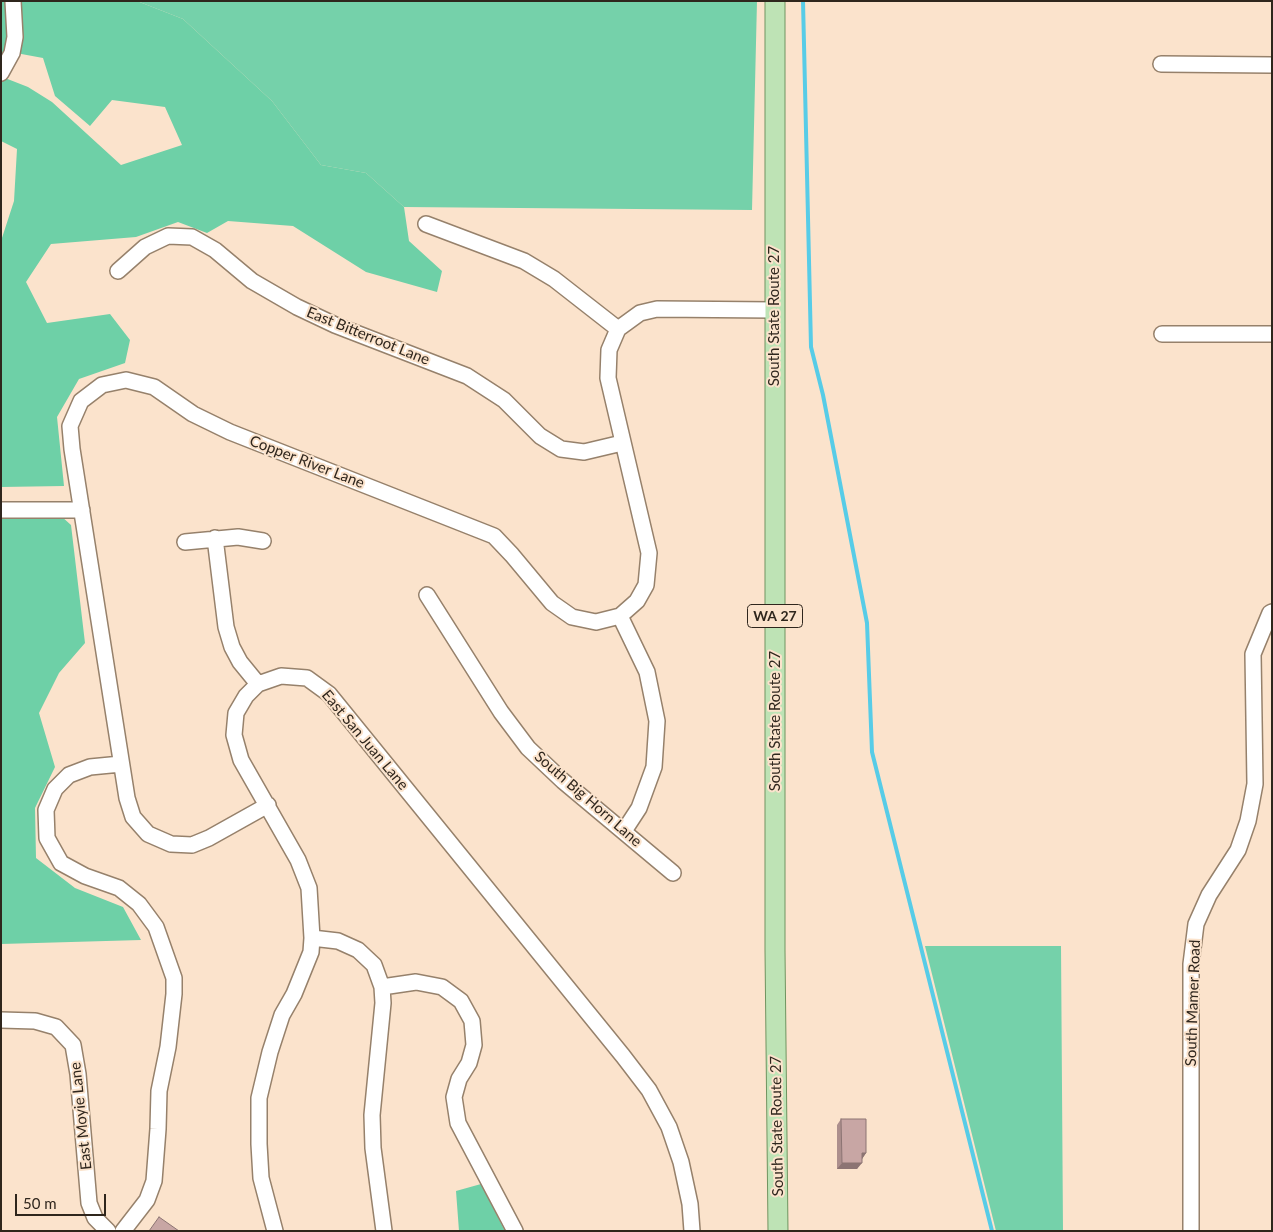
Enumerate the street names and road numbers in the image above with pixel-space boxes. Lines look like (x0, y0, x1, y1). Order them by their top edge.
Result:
street label: South State Route 27 (765, 246, 783, 386)
street label: East Bitterroot Lane (304, 303, 432, 369)
street label: Copper River Lane (247, 432, 367, 492)
road number: WA 27 (748, 604, 802, 628)
street label: South State Route 27 (766, 651, 784, 791)
street label: East San Juan Lane (318, 686, 412, 794)
street label: South Big Horn Lane (531, 748, 645, 850)
street label: South Mamer Road (1182, 939, 1204, 1067)
street label: South State Route 27 (767, 1056, 787, 1196)
street label: East Moyie Lane (66, 1061, 96, 1171)

